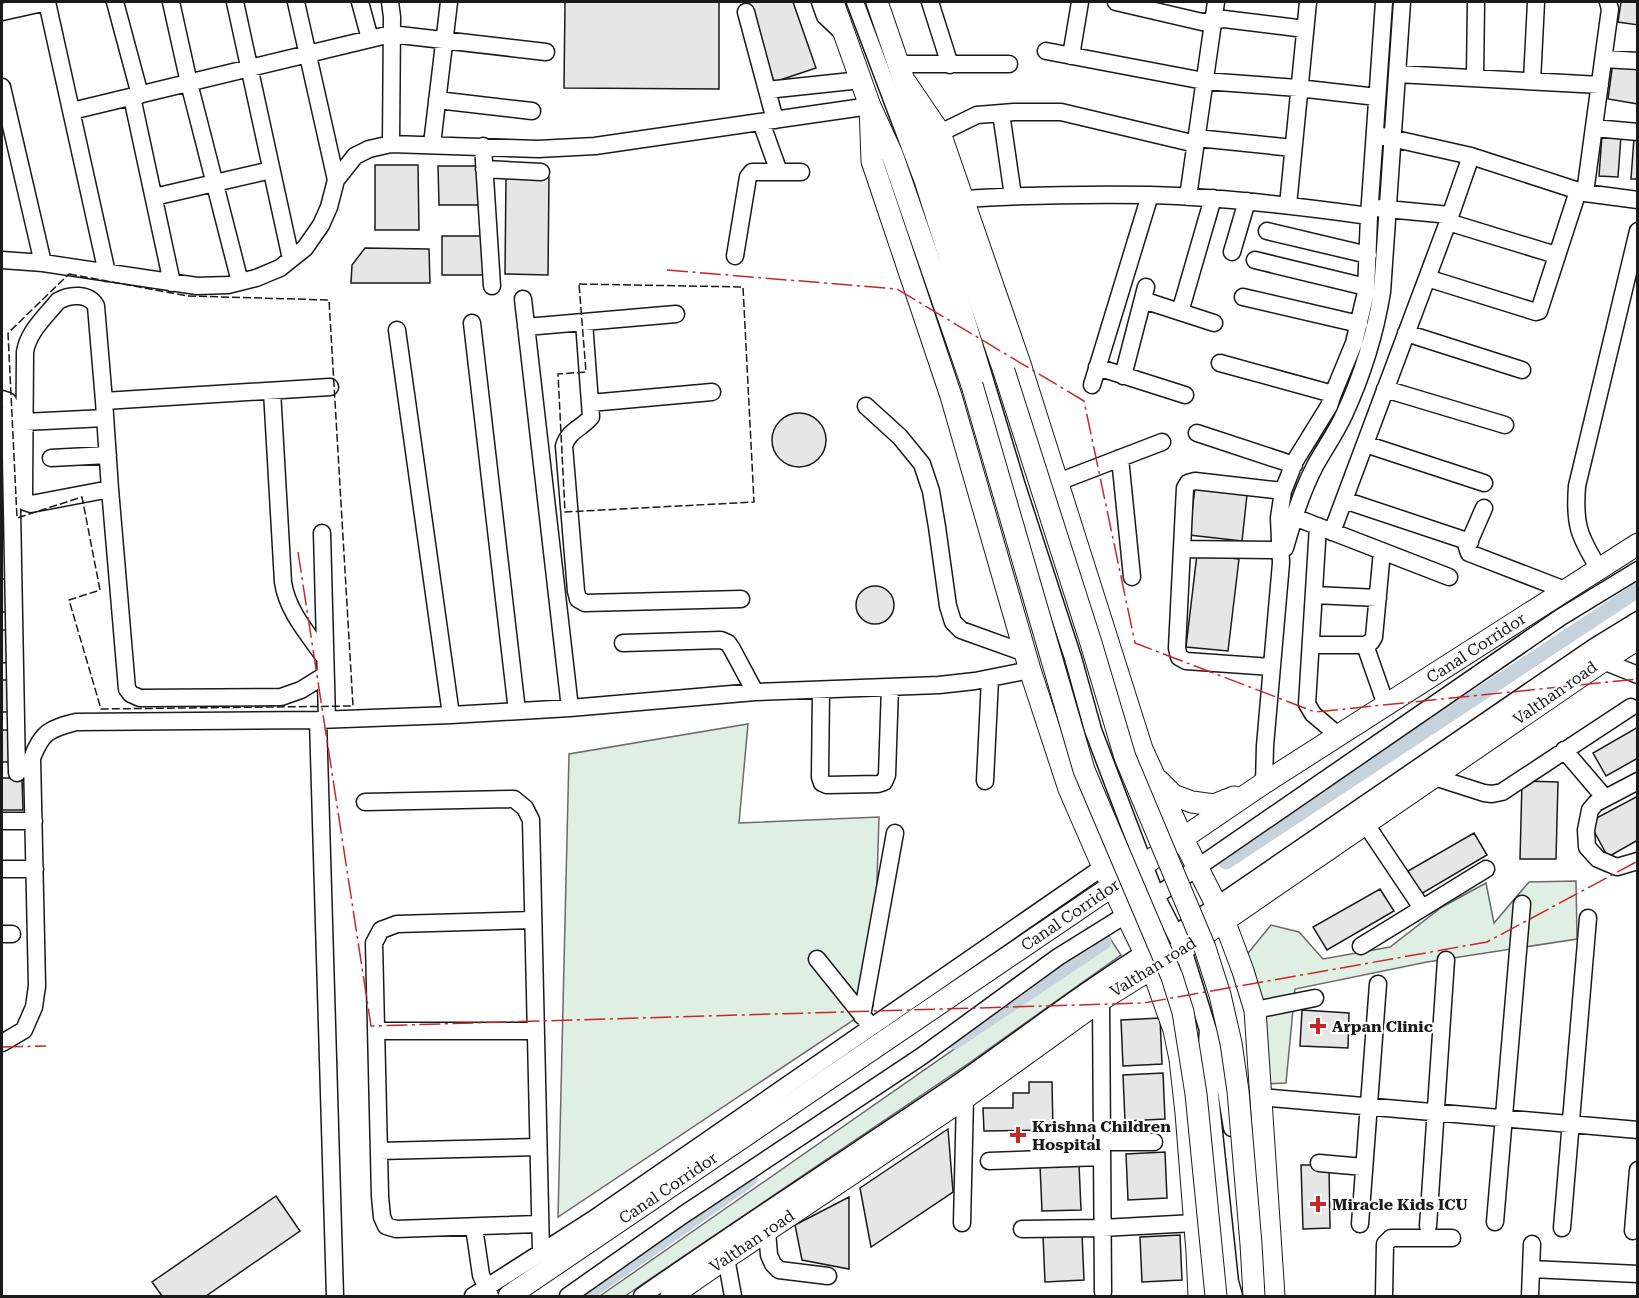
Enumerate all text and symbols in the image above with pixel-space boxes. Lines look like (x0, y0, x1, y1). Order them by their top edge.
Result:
street label: Canal Corridor (1423, 609, 1530, 687)
street label: Valthan road (1509, 657, 1601, 729)
street label: Canal Corridor (1017, 875, 1123, 955)
street label: Valthan road (1106, 933, 1200, 1001)
marker: Arpan Clinic (1309, 1017, 1327, 1035)
place label: Arpan Clinic (1332, 1017, 1433, 1036)
place label: Krishna Children Hospital (1032, 1117, 1171, 1154)
marker: Krishna Children Hospital (1009, 1126, 1027, 1144)
street label: Canal Corridor (615, 1148, 721, 1228)
marker: Miracle Kids ICU (1309, 1195, 1327, 1213)
place label: Miracle Kids ICU (1332, 1195, 1468, 1214)
street label: Valthan road (706, 1206, 798, 1276)

